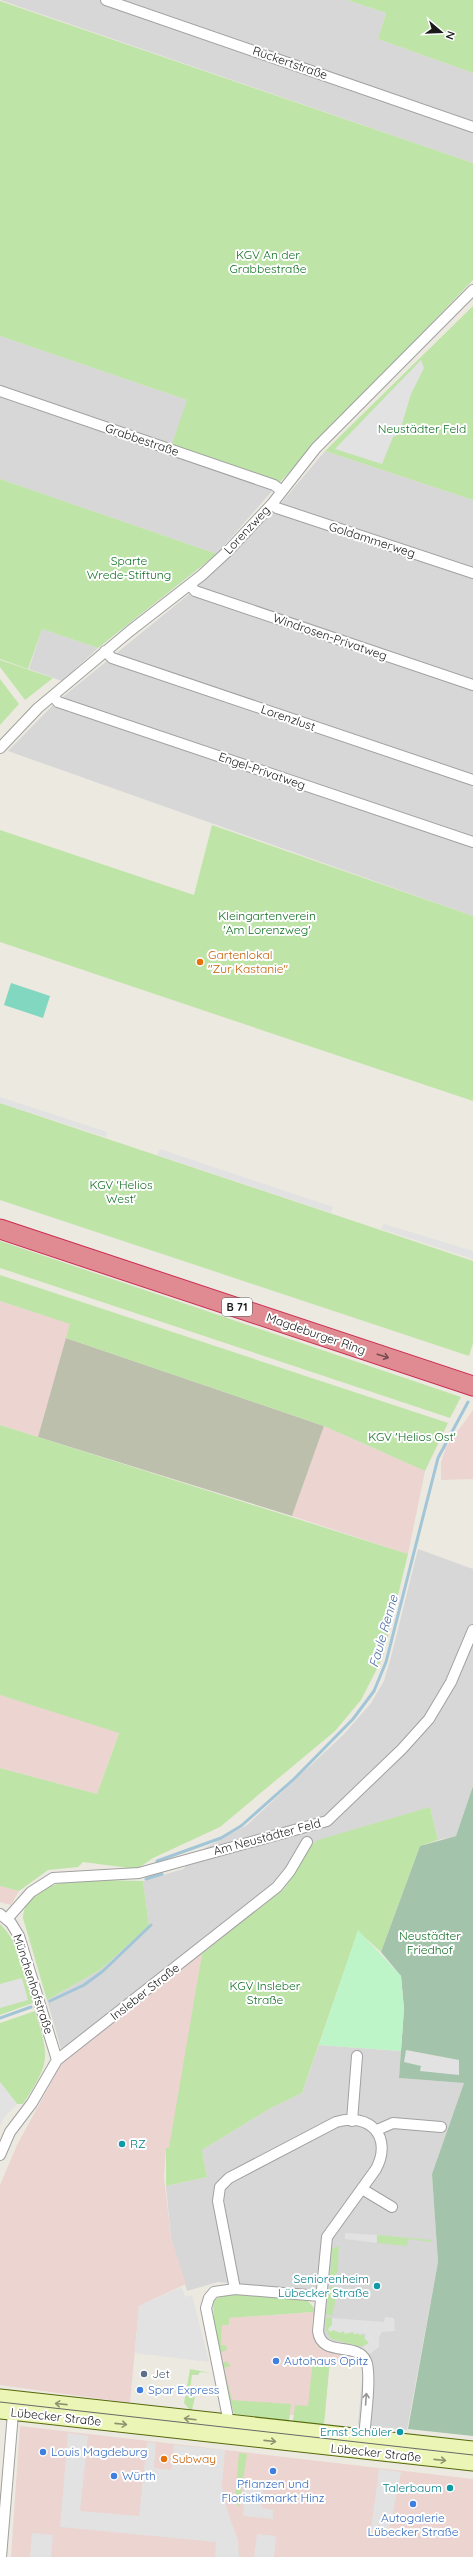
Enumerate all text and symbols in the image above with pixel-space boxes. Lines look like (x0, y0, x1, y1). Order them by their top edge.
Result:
north arrow (421, 12, 461, 52)
text: N (443, 29, 458, 41)
street label: Rückertstraße (251, 43, 330, 82)
park label: KGV An der Grabbestraße (230, 247, 307, 276)
street label: Grabbestraße (103, 420, 181, 459)
park label: Neustädter Feld (378, 421, 466, 436)
street label: Lorenzweg (220, 502, 273, 557)
street label: Goldammerweg (327, 519, 417, 561)
park label: Sparte Wrede-Stiftung (87, 553, 171, 582)
street label: Windrosen-Privatweg (271, 610, 389, 663)
street label: Lorenzlust (259, 701, 317, 734)
street label: Engel-Privatweg (217, 749, 308, 792)
park label: Kleingartenverein 'Am Lorenzweg' (218, 908, 316, 937)
place label: Gartenlokal "Zur Kastanie" (208, 947, 289, 976)
marker: Gartenlokal "Zur Kastanie" (195, 957, 205, 967)
park label: KGV 'Helios West' (89, 1177, 153, 1206)
road number: B 71 (222, 1298, 252, 1316)
street label: Magdeburger Ring (265, 1310, 368, 1358)
one-way arrow (376, 1353, 389, 1360)
park label: KGV 'Helios Ost' (368, 1429, 456, 1444)
water label: Faule Renne (365, 1592, 401, 1669)
street label: Am Neustädter Feld (212, 1815, 322, 1858)
park label: Neustädter Friedhof (399, 1928, 461, 1957)
street label: Münchenhofstraße (10, 1932, 57, 2036)
street label: Insleber Straße (107, 1960, 182, 2023)
park label: KGV Insleber Straße (230, 1978, 301, 2007)
place label: RZ (130, 2136, 146, 2151)
marker: RZ (117, 2139, 127, 2149)
place label: Seniorenheim Lübecker Straße (278, 2271, 369, 2300)
marker: Seniorenheim Lübecker Straße (372, 2281, 382, 2291)
place label: Autohaus Opitz (284, 2353, 369, 2368)
marker: Autohaus Opitz (271, 2356, 281, 2366)
place label: Jet (152, 2366, 170, 2381)
marker: Jet (139, 2369, 149, 2379)
place label: Spar Express (148, 2382, 220, 2397)
marker: Spar Express (135, 2385, 145, 2395)
one-way arrow (363, 2393, 370, 2406)
one-way arrow (55, 2400, 68, 2408)
street label: Lübecker Straße (10, 2404, 102, 2429)
one-way arrow (184, 2415, 197, 2423)
one-way arrow (114, 2421, 127, 2428)
place label: Ernst Schüler (320, 2424, 392, 2439)
marker: Ernst Schüler (395, 2427, 405, 2437)
one-way arrow (263, 2437, 276, 2445)
street label: Lübecker Straße (330, 2440, 422, 2465)
place label: Louis Magdeburg (51, 2444, 147, 2459)
marker: Louis Magdeburg (38, 2447, 48, 2457)
place label: Subway (172, 2451, 216, 2466)
marker: Subway (159, 2454, 169, 2464)
one-way arrow (434, 2456, 447, 2464)
marker: Pflanzen und Floristikmarkt Hinz (268, 2466, 278, 2476)
place label: Würth (122, 2468, 156, 2483)
marker: Würth (109, 2471, 119, 2481)
place label: Pflanzen und Floristikmarkt Hinz (221, 2476, 325, 2505)
place label: Talerbaum (382, 2480, 442, 2495)
marker: Talerbaum (445, 2483, 455, 2493)
marker: Autogalerie Lübecker Straße (408, 2499, 418, 2509)
place label: Autogalerie Lübecker Straße (368, 2510, 459, 2539)

